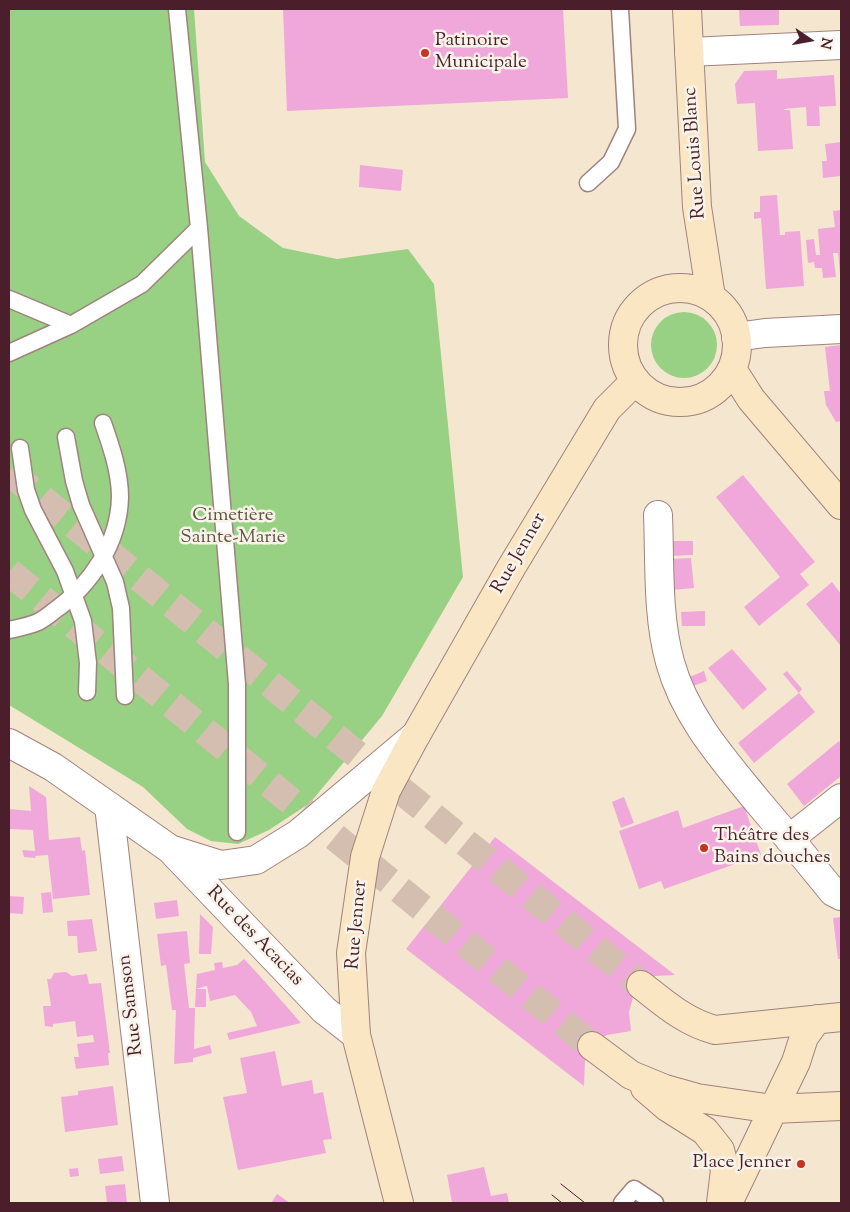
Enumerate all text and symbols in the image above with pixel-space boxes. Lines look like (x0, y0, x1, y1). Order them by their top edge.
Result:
north arrow (785, 15, 835, 65)
place label: Patinoire Municipale (435, 31, 527, 75)
text: N (814, 36, 836, 51)
marker: Patinoire Municipale (419, 47, 431, 59)
street label: Rue Louis Blanc (680, 86, 712, 220)
park label: Cimetière Sainte-Marie (180, 506, 286, 550)
street label: Rue Jenner (488, 510, 552, 598)
place label: Théâtre des Bains douches (714, 826, 831, 870)
marker: Théâtre des Bains douches (698, 842, 710, 854)
street label: Rue Jenner (343, 879, 373, 971)
street label: Rue des Acacias (201, 882, 307, 992)
street label: Rue Samson (114, 953, 150, 1057)
place label: Place Jenner (692, 1153, 791, 1175)
marker: Place Jenner (795, 1158, 807, 1170)

